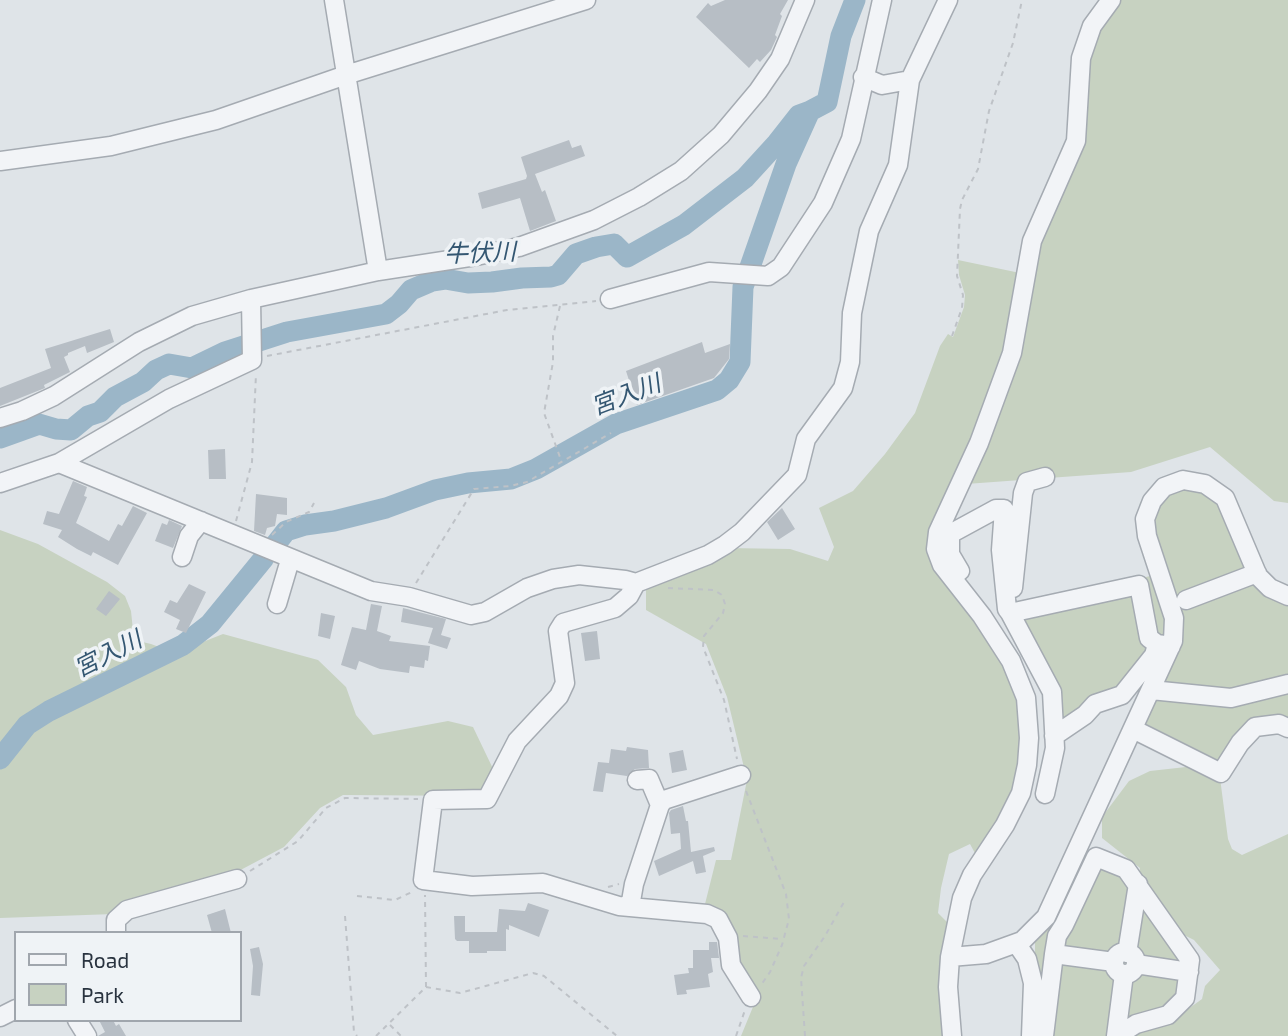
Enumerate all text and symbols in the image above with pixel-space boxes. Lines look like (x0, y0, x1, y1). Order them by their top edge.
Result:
water label: 牛伏川 (444, 237, 516, 269)
water label: 宮入川 (587, 369, 665, 421)
water label: 宮入川 (69, 625, 147, 683)
legend (14, 931, 242, 1022)
text: Road (81, 947, 129, 972)
text: Park (81, 982, 124, 1007)

